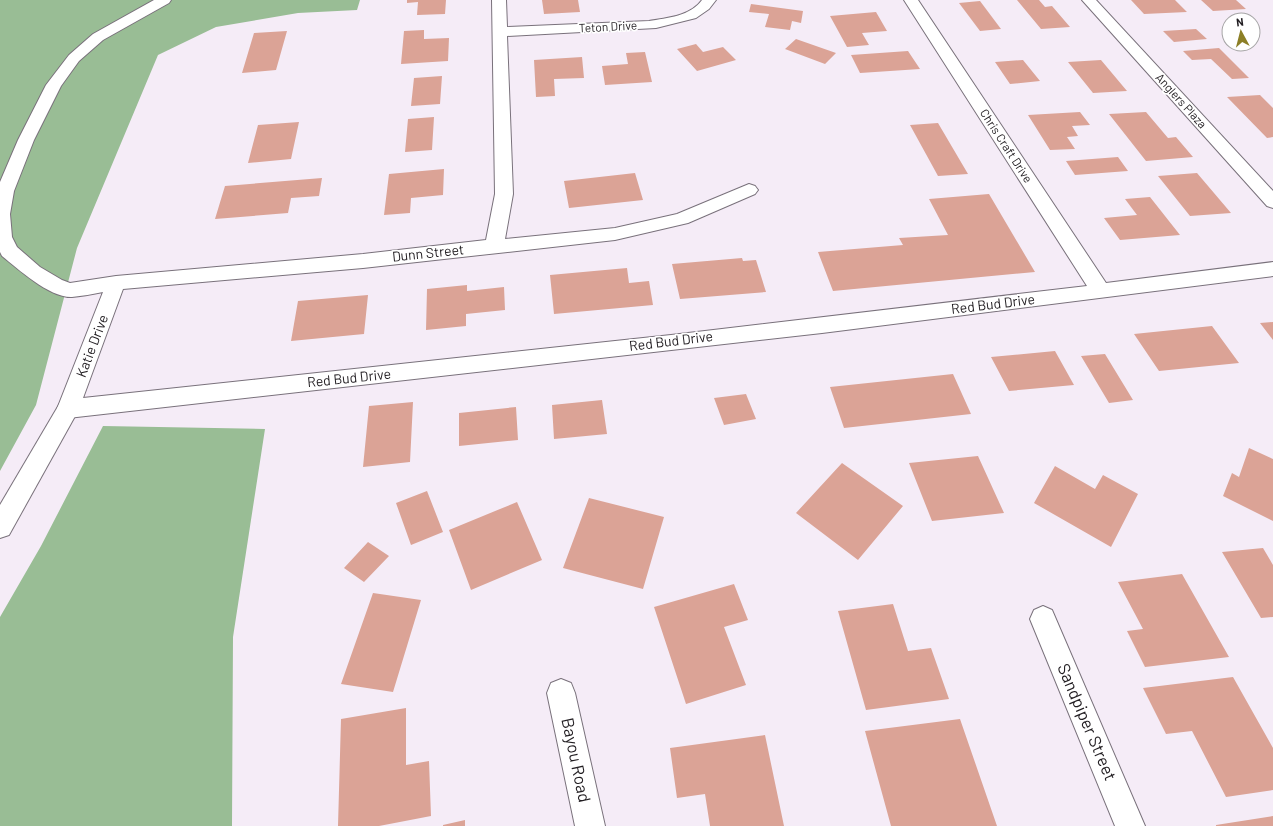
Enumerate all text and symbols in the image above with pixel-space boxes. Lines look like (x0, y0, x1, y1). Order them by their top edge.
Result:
north arrow (1221, 12, 1261, 52)
text: N (1235, 15, 1244, 28)
street label: Teton Drive (578, 17, 638, 35)
street label: Anglers Plaza (1153, 70, 1210, 131)
street label: Chris Craft Drive (978, 106, 1036, 185)
street label: Dunn Street (391, 240, 465, 265)
street label: Red Bud Drive (950, 290, 1036, 317)
street label: Katie Drive (72, 312, 111, 380)
street label: Red Bud Drive (628, 327, 714, 354)
street label: Red Bud Drive (306, 365, 392, 390)
street label: Sandpiper Street (1054, 660, 1122, 783)
street label: Bayou Road (558, 716, 596, 804)

